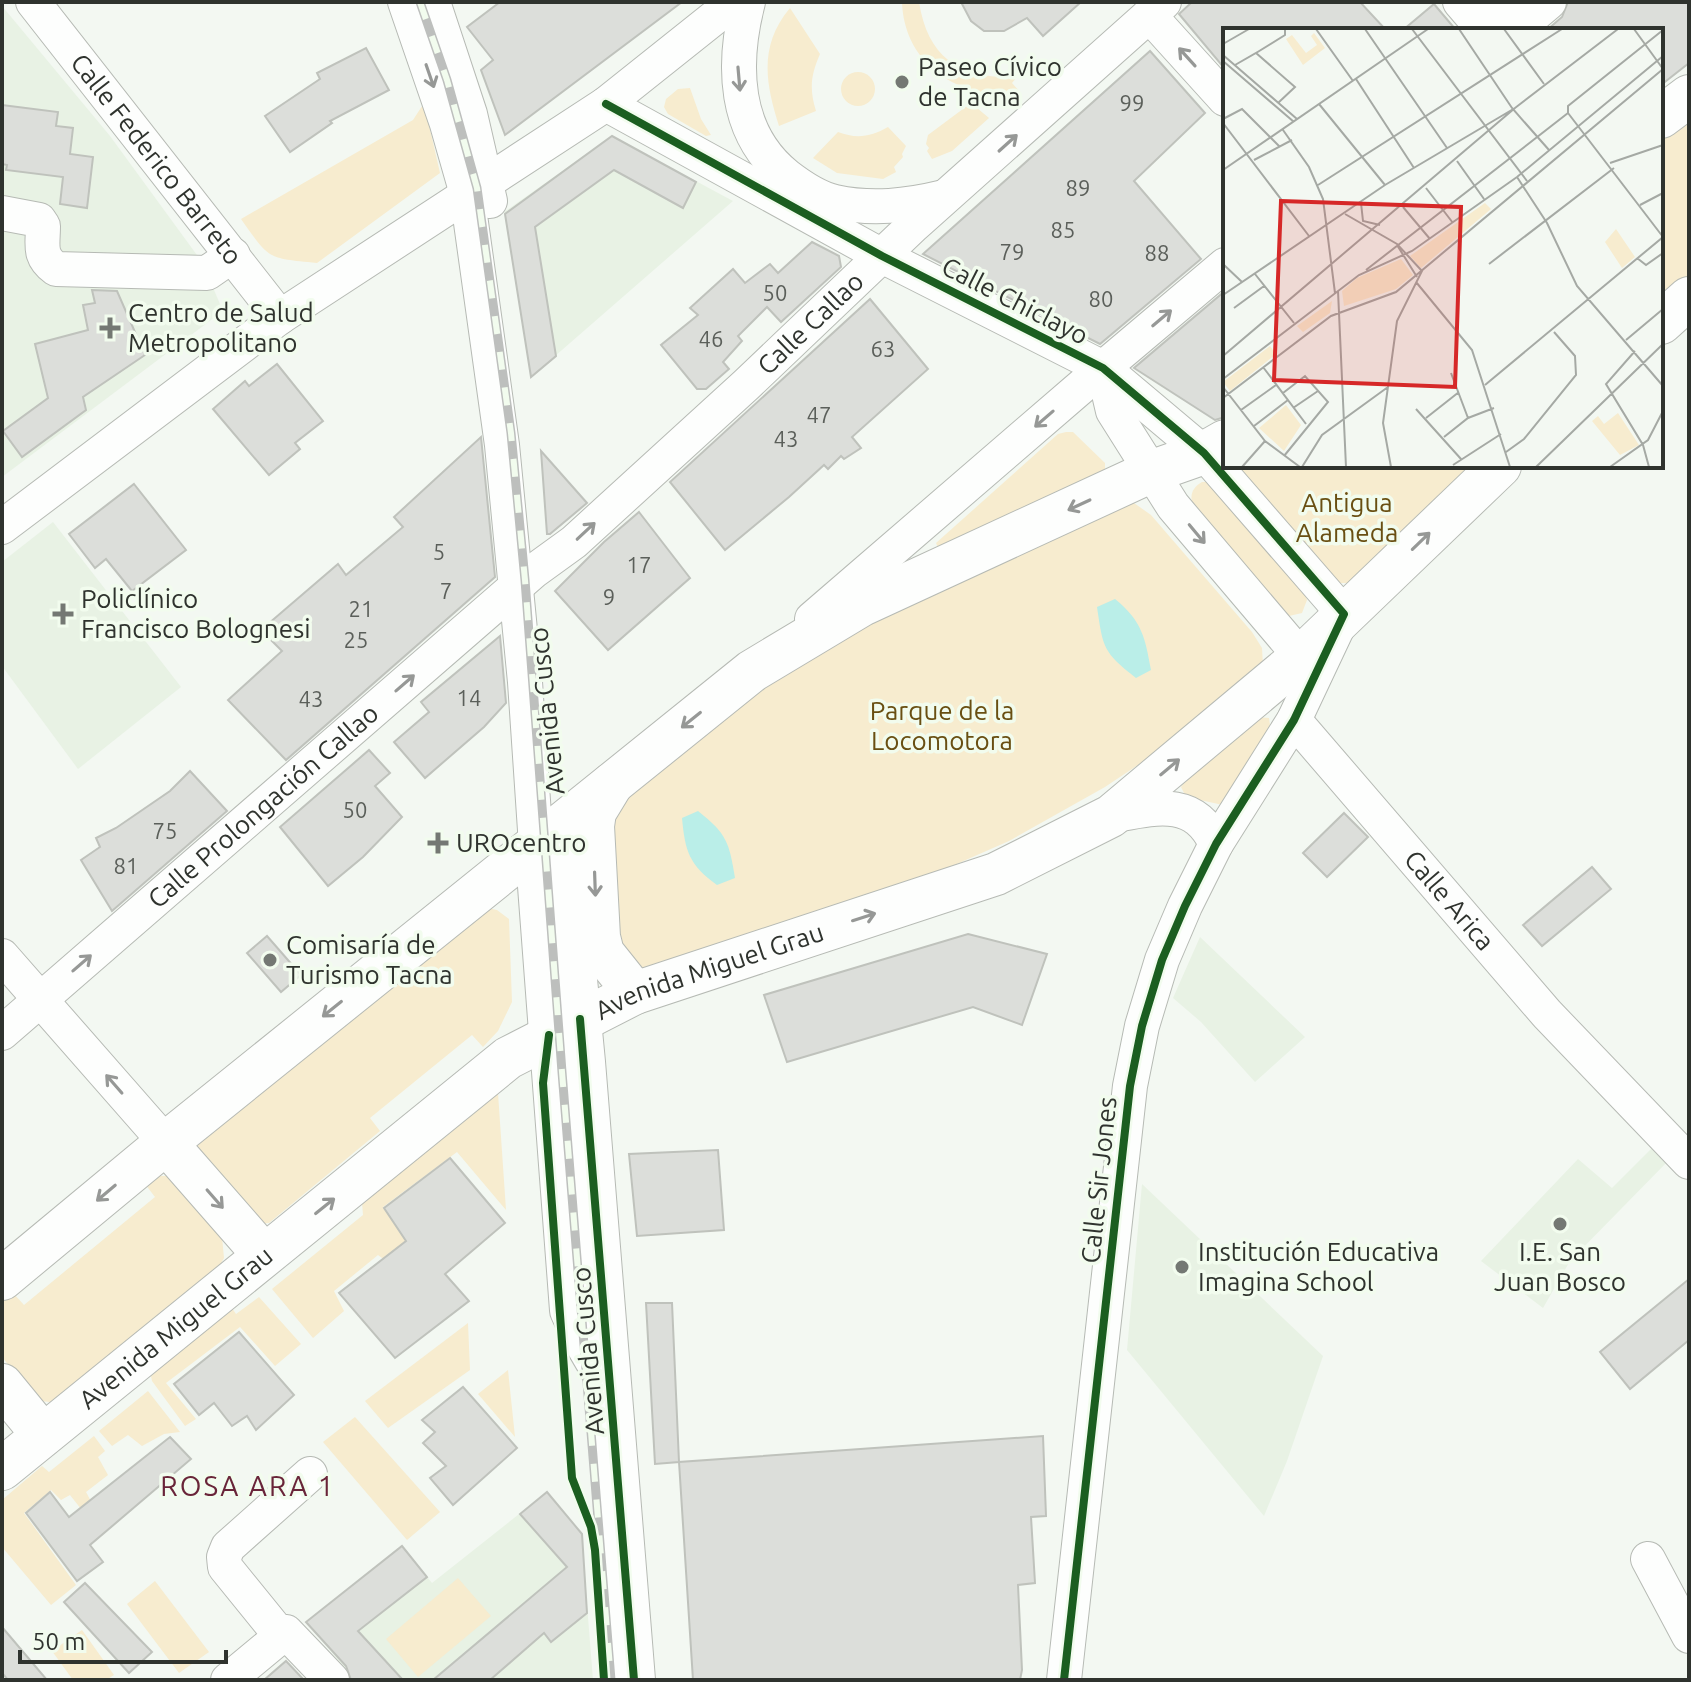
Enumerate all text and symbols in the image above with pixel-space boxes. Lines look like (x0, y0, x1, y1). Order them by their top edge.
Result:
inset map (1223, 28, 1663, 468)
one-way arrow (1178, 47, 1197, 68)
street label: Calle Federico Barreto (65, 48, 248, 270)
place label: Paseo Cívico de Tacna (918, 52, 1062, 111)
one-way arrow (424, 63, 439, 88)
one-way arrow (732, 65, 747, 92)
marker: Paseo Cívico de Tacna (893, 73, 911, 91)
house number: 99 (1120, 90, 1144, 115)
one-way arrow (997, 134, 1017, 152)
house number: 89 (1066, 175, 1090, 200)
house number: 85 (1051, 217, 1075, 242)
house number: 79 (1000, 239, 1024, 264)
house number: 88 (1145, 240, 1169, 265)
street label: Calle Chiclayo (937, 251, 1093, 350)
street label: Calle Callao (751, 266, 869, 380)
house number: 50 (763, 280, 787, 305)
house number: 80 (1089, 286, 1113, 311)
place label: Centro de Salud Metropolitano (128, 298, 314, 357)
one-way arrow (1152, 309, 1172, 327)
marker: Centro de Salud Metropolitano (99, 317, 121, 339)
house number: 46 (699, 326, 723, 351)
house number: 63 (871, 336, 895, 361)
house number: 47 (807, 402, 831, 427)
one-way arrow (1034, 410, 1055, 428)
house number: 43 (774, 426, 798, 451)
park label: Antigua Alameda (1296, 488, 1398, 547)
one-way arrow (1068, 498, 1092, 513)
one-way arrow (576, 522, 596, 540)
one-way arrow (1188, 523, 1206, 544)
one-way arrow (1411, 532, 1430, 551)
house number: 5 (433, 539, 445, 564)
house number: 17 (627, 552, 651, 577)
house number: 7 (440, 578, 452, 603)
place label: Policlínico Francisco Bolognesi (81, 584, 311, 643)
house number: 9 (603, 584, 615, 609)
house number: 21 (349, 596, 373, 621)
marker: Policlínico Francisco Bolognesi (52, 603, 74, 625)
street label: Avenida Cusco (523, 626, 570, 796)
house number: 25 (344, 627, 368, 652)
one-way arrow (395, 674, 415, 692)
house number: 14 (457, 685, 481, 710)
house number: 43 (299, 686, 323, 711)
park label: Parque de la Locomotora (870, 696, 1014, 755)
street label: Calle Prolongación Callao (142, 698, 384, 913)
one-way arrow (681, 710, 702, 728)
one-way arrow (1159, 758, 1179, 776)
house number: 50 (343, 797, 367, 822)
house number: 75 (153, 818, 177, 843)
place label: UROcentro (456, 828, 587, 857)
marker: UROcentro (427, 832, 449, 854)
street label: Calle Arica (1399, 844, 1500, 956)
house number: 81 (114, 853, 138, 878)
one-way arrow (588, 870, 603, 897)
one-way arrow (852, 909, 877, 924)
street label: Avenida Miguel Grau (590, 917, 827, 1025)
place label: Comisaría de Turismo Tacna (286, 930, 453, 989)
marker: Comisaría de Turismo Tacna (261, 951, 279, 969)
one-way arrow (71, 955, 92, 973)
one-way arrow (322, 1000, 343, 1018)
one-way arrow (105, 1075, 123, 1095)
street label: Calle Sir Jones (1075, 1095, 1122, 1265)
one-way arrow (96, 1184, 116, 1202)
one-way arrow (206, 1188, 224, 1208)
one-way arrow (314, 1197, 334, 1215)
marker: I.E. San Juan Bosco (1551, 1215, 1569, 1233)
place label: Institución Educativa Imagina School (1198, 1237, 1439, 1296)
place label: I.E. San Juan Bosco (1494, 1237, 1626, 1296)
street label: Avenida Miguel Grau (73, 1240, 278, 1414)
marker: Institución Educativa Imagina School (1173, 1258, 1191, 1276)
street label: Avenida Cusco (566, 1266, 609, 1436)
district label: ROSA ARA 1 (160, 1470, 336, 1501)
scale bar (20, 1614, 226, 1664)
text: 50 m (32, 1628, 85, 1655)

